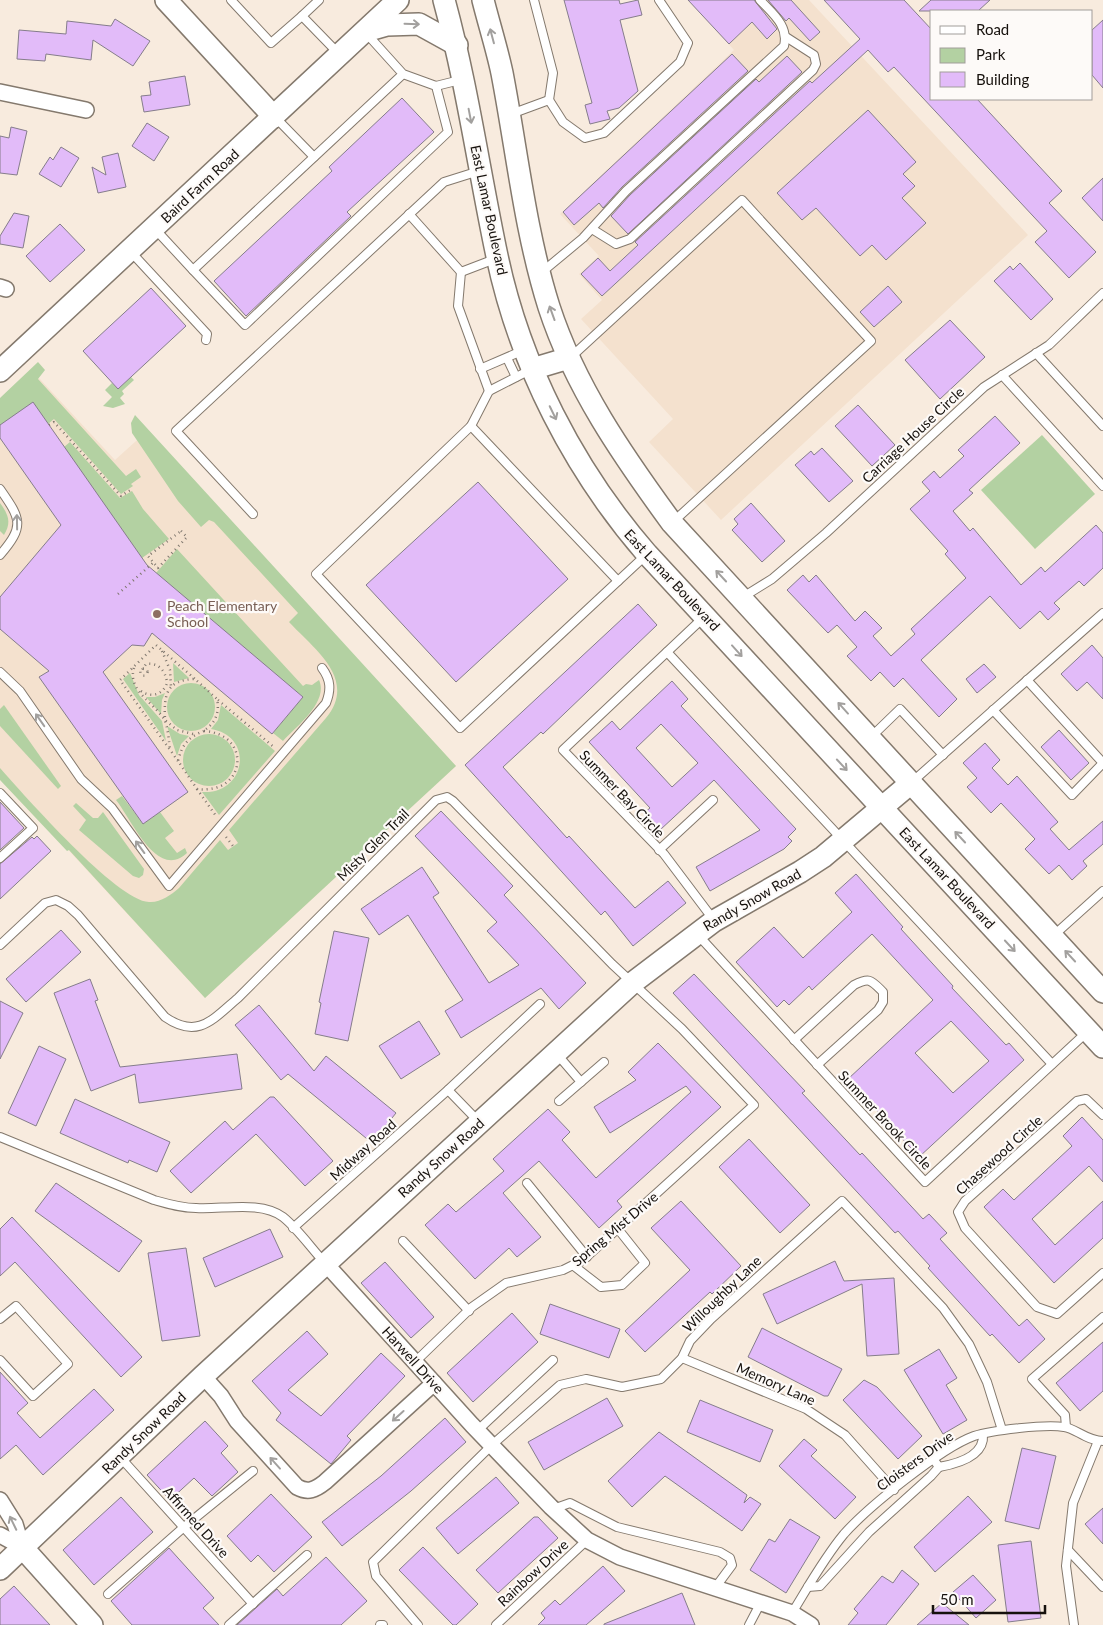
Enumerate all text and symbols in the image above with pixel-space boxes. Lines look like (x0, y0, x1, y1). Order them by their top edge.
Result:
legend (930, 10, 1093, 100)
one-way arrow (403, 19, 419, 29)
text: Road (976, 20, 1009, 38)
one-way arrow (487, 28, 497, 44)
text: Park (976, 45, 1006, 63)
text: Building (976, 70, 1029, 88)
one-way arrow (466, 107, 476, 123)
street label: East Lamar Boulevard (467, 143, 512, 276)
street label: Baird Farm Road (157, 145, 242, 226)
one-way arrow (547, 305, 556, 321)
street label: Carriage House Circle (858, 383, 967, 486)
one-way arrow (549, 405, 558, 420)
one-way arrow (12, 515, 22, 531)
street label: East Lamar Boulevard (621, 525, 724, 634)
one-way arrow (715, 569, 727, 582)
place label: Peach Elementary School (167, 597, 278, 630)
marker: Peach Elementary School (151, 608, 163, 620)
one-way arrow (731, 644, 743, 657)
one-way arrow (837, 702, 849, 715)
one-way arrow (35, 713, 45, 727)
street label: Summer Bay Circle (576, 746, 668, 841)
one-way arrow (836, 759, 848, 772)
street label: Misty Glen Trail (333, 805, 412, 884)
street label: East Lamar Boulevard (896, 823, 999, 932)
one-way arrow (954, 830, 966, 843)
one-way arrow (135, 841, 146, 854)
street label: Randy Snow Road (700, 865, 804, 934)
one-way arrow (1004, 939, 1016, 952)
one-way arrow (1064, 950, 1076, 963)
street label: Summer Brook Circle (835, 1067, 936, 1173)
street label: Chasewood Circle (952, 1111, 1045, 1198)
street label: Randy Snow Road (394, 1114, 487, 1201)
street label: Midway Road (326, 1115, 399, 1184)
street label: Spring Mist Drive (568, 1188, 661, 1269)
street label: Willoughby Lane (679, 1252, 765, 1335)
street label: Harwell Drive (379, 1323, 448, 1397)
street label: Memory Lane (734, 1359, 818, 1409)
street label: Randy Snow Road (98, 1388, 189, 1477)
one-way arrow (391, 1410, 404, 1422)
street label: Cloisters Drive (873, 1427, 956, 1494)
one-way arrow (269, 1457, 281, 1470)
street label: Affirmed Drive (160, 1482, 233, 1561)
one-way arrow (8, 1515, 18, 1530)
street label: Rainbow Drive (494, 1536, 571, 1610)
scale bar (933, 1582, 1046, 1614)
text: 50 m (940, 1590, 974, 1608)

